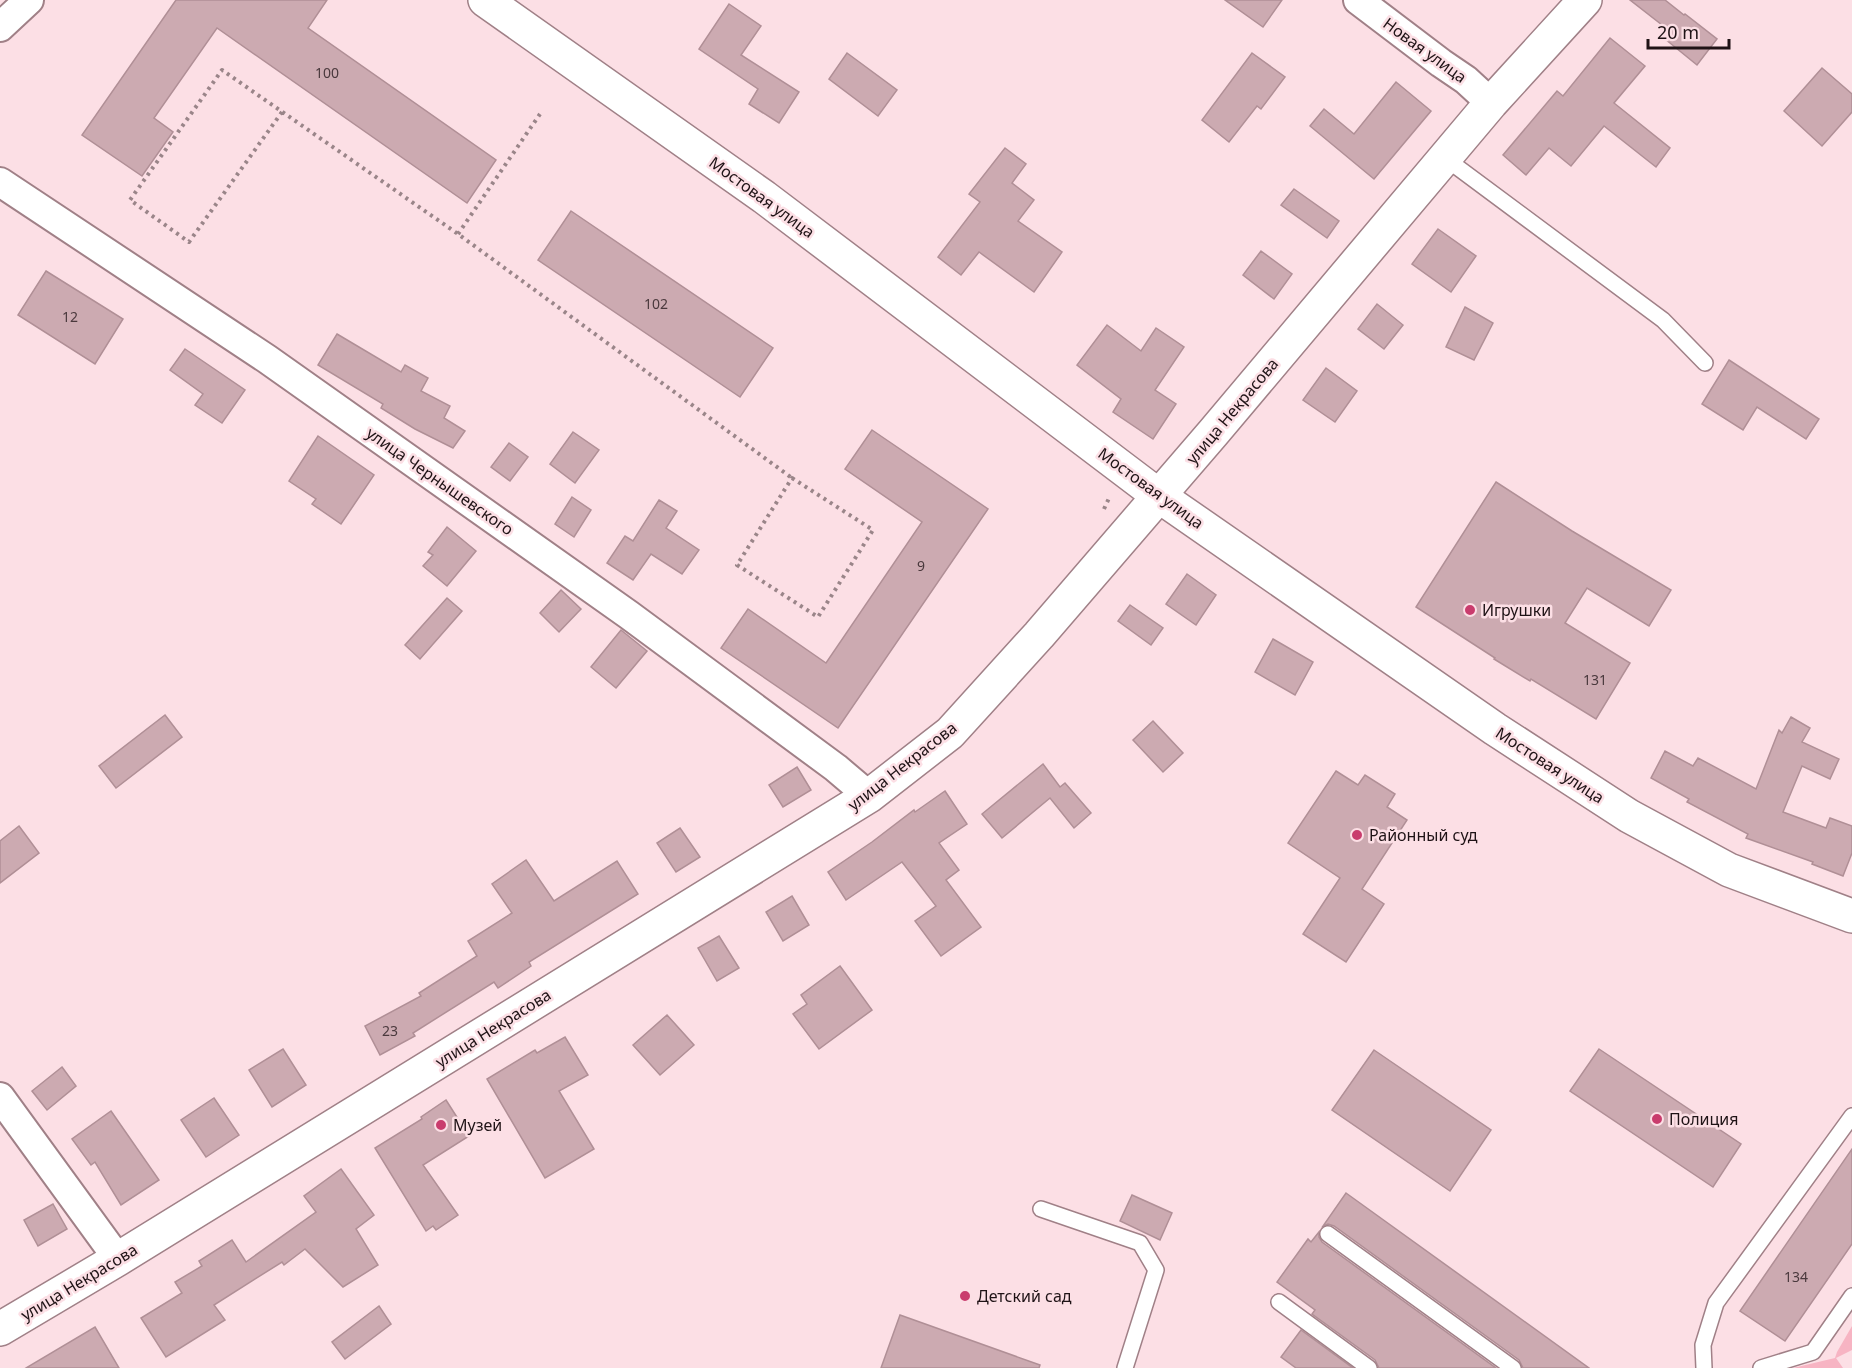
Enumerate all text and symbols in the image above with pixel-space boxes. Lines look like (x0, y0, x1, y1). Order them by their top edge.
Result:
street label: Новая улица (1379, 12, 1471, 88)
scale bar (1648, 12, 1729, 50)
text: 20 m (1657, 20, 1699, 44)
house number: 100 (315, 63, 339, 82)
street label: Мостовая улица (705, 151, 819, 243)
house number: 102 (644, 294, 668, 313)
house number: 12 (62, 307, 78, 326)
street label: улица Некрасова (1181, 353, 1283, 469)
street label: улица Чернышевского (362, 422, 518, 540)
street label: Мостовая улица (1094, 442, 1208, 534)
house number: 9 (917, 556, 925, 575)
place label: Игрушки (1482, 599, 1551, 621)
marker: Игрушки (1463, 603, 1477, 617)
house number: 131 (1583, 670, 1607, 689)
street label: улица Некрасова (843, 717, 961, 815)
street label: Мостовая улица (1491, 722, 1609, 808)
place label: Районный суд (1369, 824, 1478, 846)
marker: Районный суд (1350, 828, 1364, 842)
street label: улица Некрасова (431, 984, 555, 1072)
house number: 23 (382, 1021, 398, 1040)
place label: Полиция (1669, 1108, 1739, 1130)
marker: Полиция (1650, 1112, 1664, 1126)
place label: Музей (453, 1114, 502, 1136)
marker: Музей (434, 1118, 448, 1132)
street label: улица Некрасова (17, 1238, 141, 1326)
house number: 134 (1784, 1267, 1808, 1286)
place label: Детский сад (977, 1285, 1072, 1307)
marker: Детский сад (958, 1289, 972, 1303)

